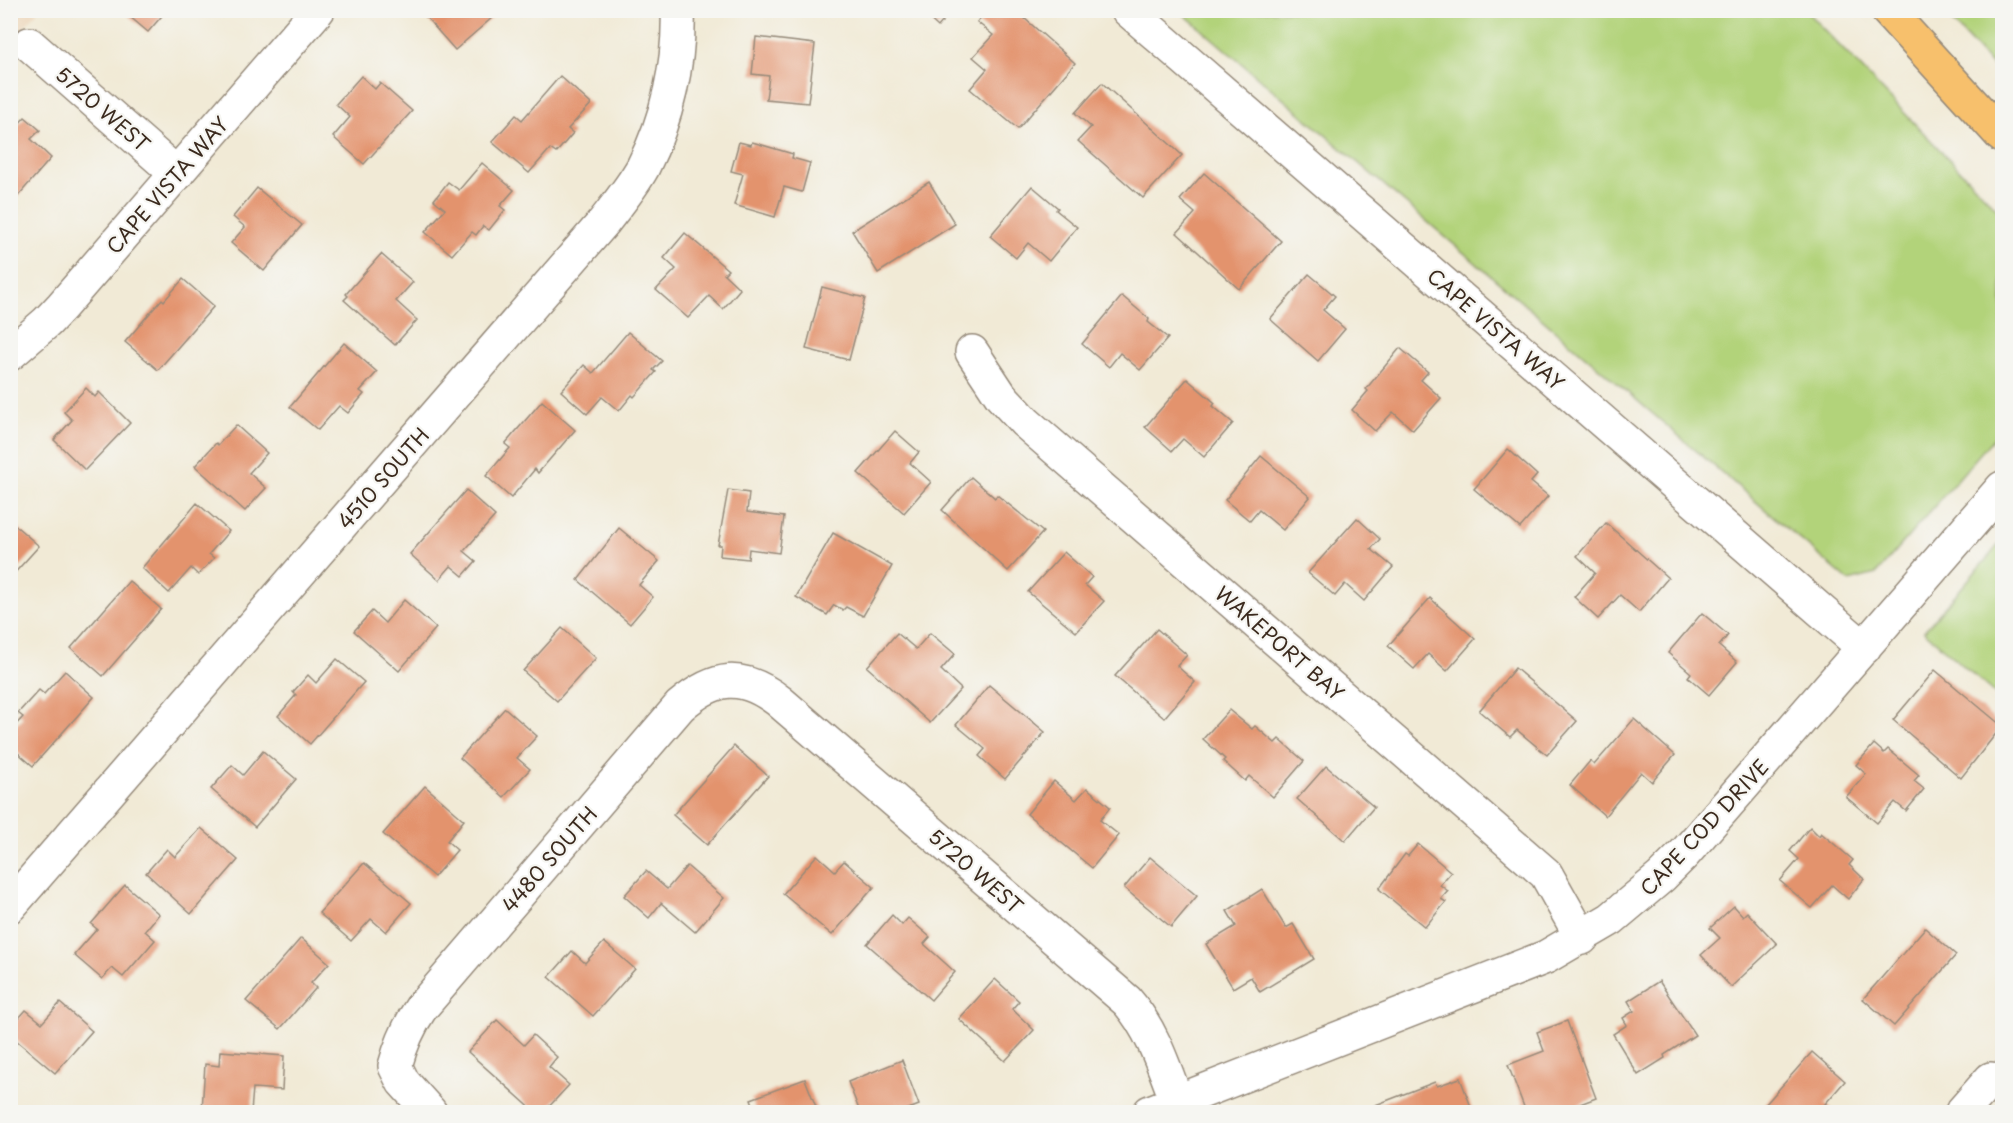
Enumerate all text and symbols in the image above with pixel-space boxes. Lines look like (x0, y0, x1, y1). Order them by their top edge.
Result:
street label: 5720 WEST (49, 59, 157, 159)
street label: CAPE VISTA WAY (99, 110, 235, 260)
street label: CAPE VISTA WAY (1421, 261, 1571, 397)
street label: 4510 SOUTH (330, 421, 436, 535)
street label: WAKEPORT BAY (1209, 579, 1351, 708)
street label: CAPE COD DRIVE (1633, 752, 1775, 902)
street label: 4480 SOUTH (494, 799, 604, 919)
street label: 5720 WEST (922, 821, 1030, 921)

